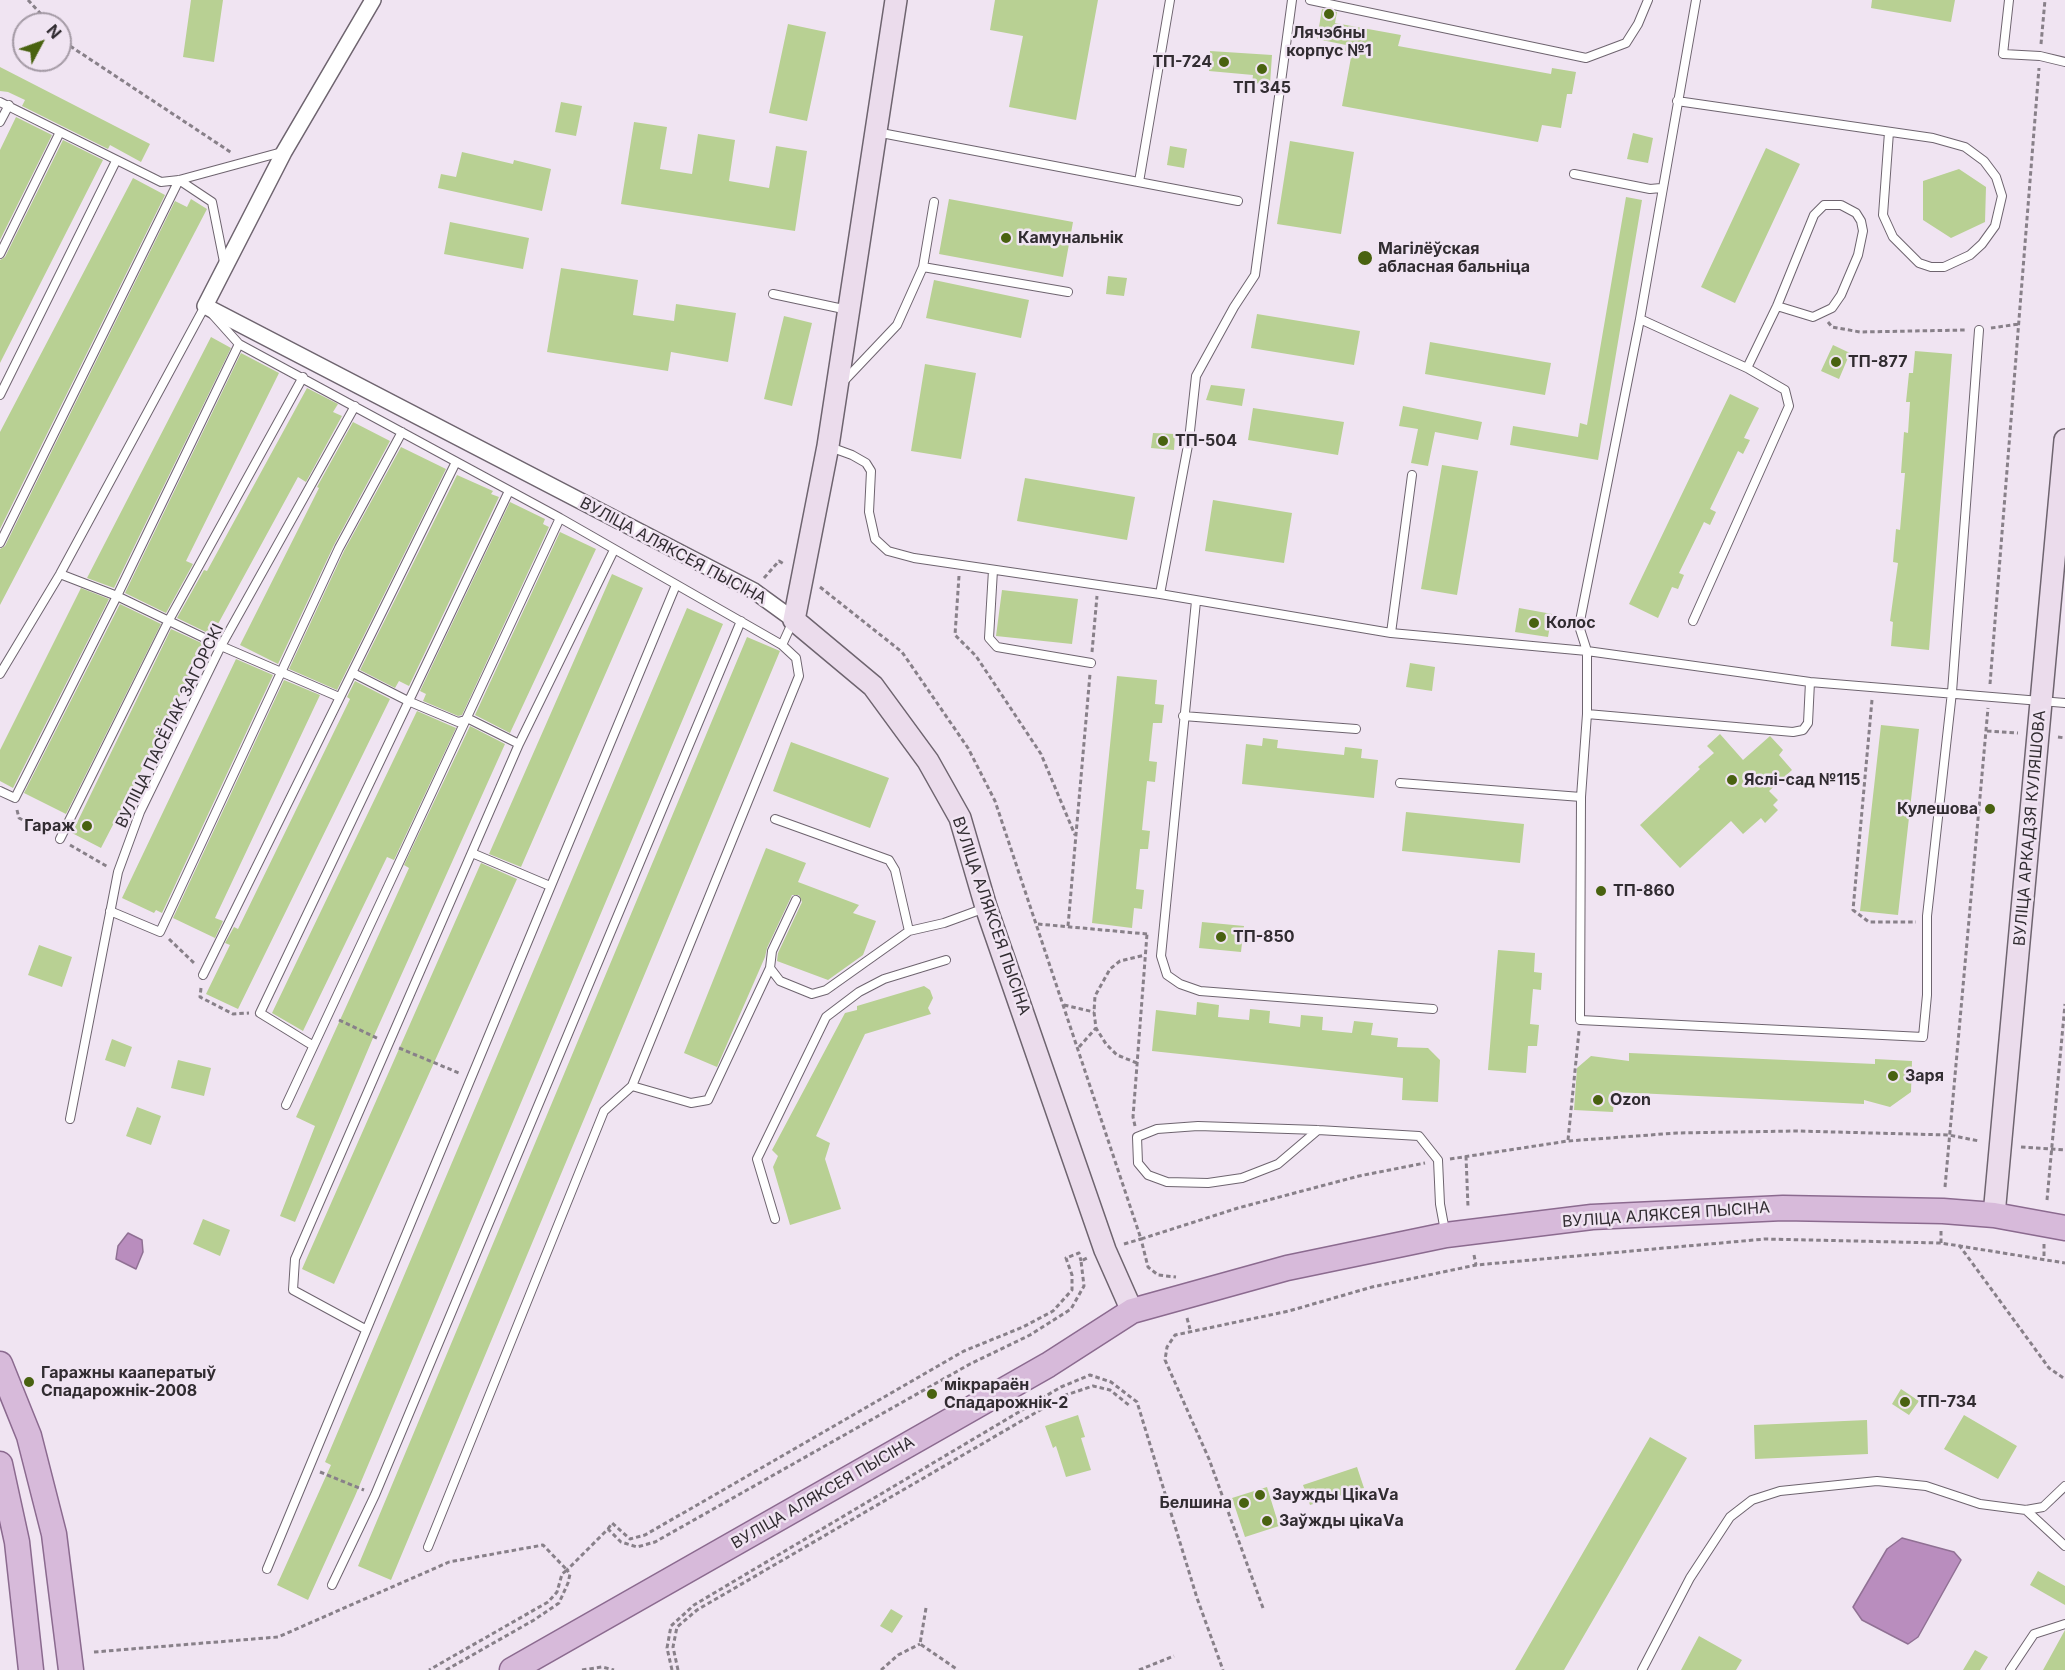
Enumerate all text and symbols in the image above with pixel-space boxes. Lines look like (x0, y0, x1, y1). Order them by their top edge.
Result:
marker: Лячэбны корпус №1 (1322, 7, 1336, 21)
north arrow (12, 12, 72, 72)
text: N (43, 20, 66, 43)
place label: Лячэбны корпус №1 (1286, 23, 1372, 61)
place label: ТП-724 (1152, 52, 1212, 72)
marker: ТП-724 (1217, 55, 1231, 69)
marker: ТП 345 (1255, 62, 1269, 76)
place label: ТП 345 (1233, 78, 1291, 98)
place label: Камунальнік (1018, 228, 1123, 248)
marker: Камунальнік (999, 231, 1013, 245)
place label: Магілёўская абласная бальніца (1378, 239, 1530, 277)
marker: Магілёўская абласная бальніца (1356, 249, 1374, 267)
place label: ТП-877 (1848, 352, 1907, 372)
marker: ТП-877 (1829, 355, 1843, 369)
place label: ТП-504 (1175, 431, 1237, 451)
marker: ТП-504 (1156, 434, 1170, 448)
street label: ВУЛІЦА АЛЯКСЕЯ ПЫСІНА (576, 494, 770, 608)
place label: Колос (1546, 613, 1596, 633)
marker: Колос (1527, 616, 1541, 630)
street label: ВУЛІЦА ПАСЁЛАК ЗАГОРСКІ (112, 621, 228, 831)
street label: ВУЛІЦА АРКАДЗЯ КУЛЯШОВА (2010, 709, 2050, 947)
place label: Яслі-сад №115 (1744, 770, 1860, 790)
marker: Яслі-сад №115 (1725, 773, 1739, 787)
place label: Кулешова (1897, 799, 1978, 819)
marker: Кулешова (1983, 802, 1997, 816)
street label: ВУЛІЦА АЛЯКСЕЯ ПЫСІНА (948, 814, 1034, 1018)
place label: Гараж (24, 816, 75, 836)
marker: Гараж (80, 819, 94, 833)
place label: ТП-860 (1613, 881, 1675, 901)
marker: ТП-860 (1594, 884, 1608, 898)
place label: ТП-850 (1233, 927, 1295, 947)
marker: ТП-850 (1214, 930, 1228, 944)
place label: Заря (1905, 1066, 1944, 1086)
marker: Заря (1886, 1069, 1900, 1083)
place label: Ozon (1610, 1090, 1651, 1110)
marker: Ozon (1591, 1093, 1605, 1107)
street label: ВУЛІЦА АЛЯКСЕЯ ПЫСІНА (1561, 1198, 1771, 1232)
place label: Гаражны кааператыў Спадарожнік-2008 (41, 1363, 216, 1401)
marker: Гаражны кааператыў Спадарожнік-2008 (22, 1375, 36, 1389)
place label: мікрараён Спадарожнік-2 (944, 1375, 1068, 1413)
marker: мікрараён Спадарожнік-2 (925, 1387, 939, 1401)
place label: ТП-734 (1917, 1392, 1977, 1412)
marker: ТП-734 (1898, 1395, 1912, 1409)
street label: ВУЛІЦА АЛЯКСЕЯ ПЫСІНА (728, 1433, 918, 1553)
place label: Заужды ЦікаVа (1272, 1485, 1399, 1505)
marker: Заужды ЦікаVа (1253, 1488, 1267, 1502)
place label: Белшина (1159, 1493, 1232, 1513)
marker: Белшина (1237, 1496, 1251, 1510)
place label: Заўжды цікаVа (1279, 1511, 1404, 1531)
marker: Заўжды цікаVа (1260, 1514, 1274, 1528)

